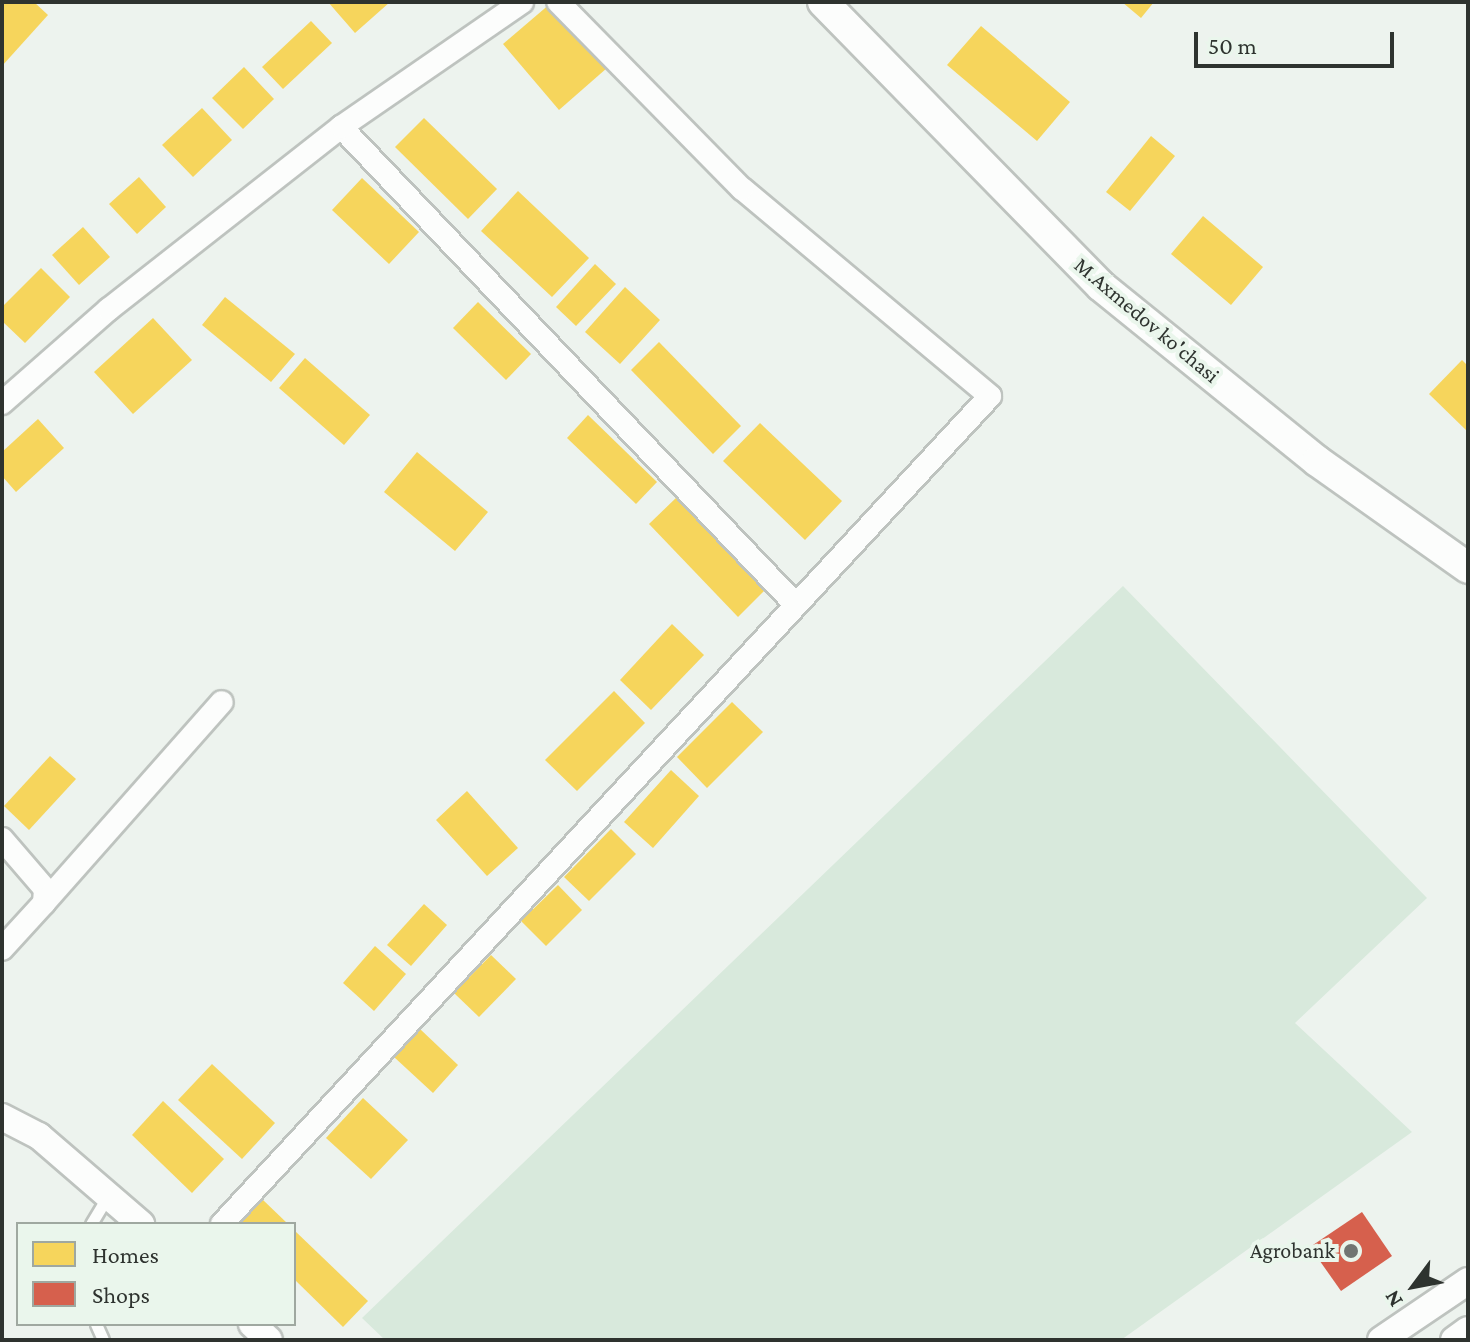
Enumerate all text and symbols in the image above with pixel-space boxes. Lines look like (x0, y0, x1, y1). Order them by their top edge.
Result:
scale bar (1198, 16, 1398, 66)
text: 50 m (1208, 32, 1257, 59)
street label: M.Axmedov ko'chasi (1069, 252, 1225, 388)
legend (16, 1222, 296, 1326)
place label: Agrobank (1250, 1238, 1335, 1264)
text: Homes (92, 1241, 159, 1268)
marker: Agrobank (1342, 1242, 1360, 1260)
north arrow (1374, 1246, 1454, 1326)
text: Shops (92, 1281, 150, 1308)
text: N (1379, 1286, 1408, 1312)

